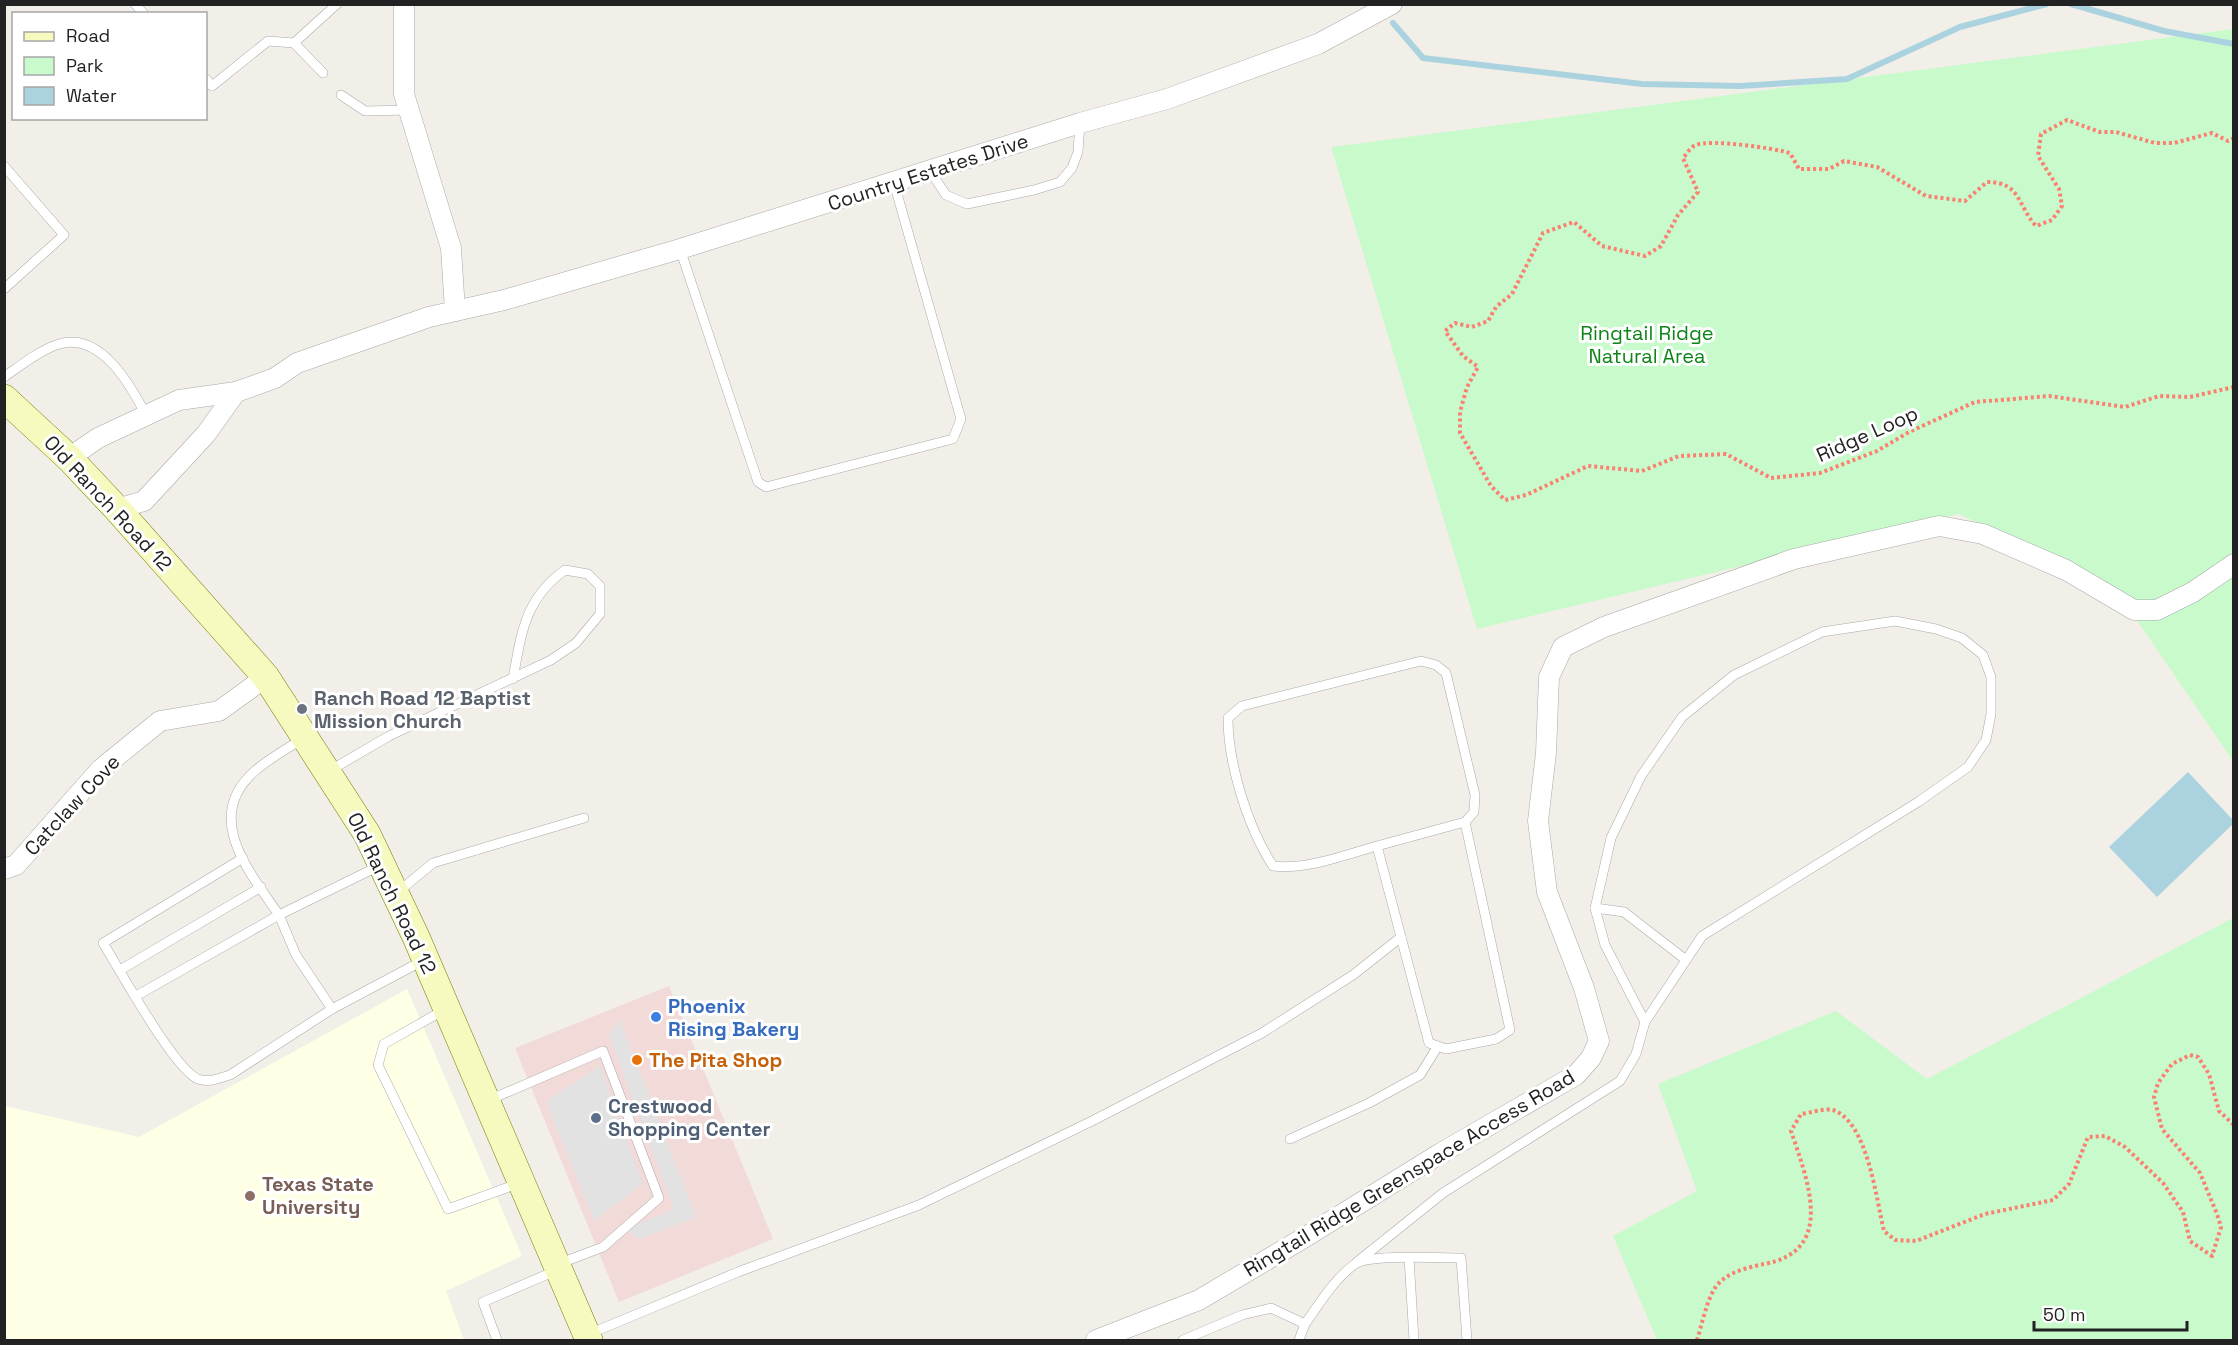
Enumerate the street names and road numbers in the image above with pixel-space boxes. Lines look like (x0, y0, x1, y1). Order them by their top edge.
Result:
street label: Country Estates Drive (824, 127, 1032, 217)
street label: Ridge Loop (1812, 400, 1922, 468)
street label: Old Ranch Road 12 (38, 430, 178, 576)
street label: Catclaw Cove (19, 749, 125, 861)
street label: Old Ranch Road 12 (342, 808, 442, 978)
street label: Ringtail Ridge Greenspace Access Road (1239, 1064, 1579, 1282)

